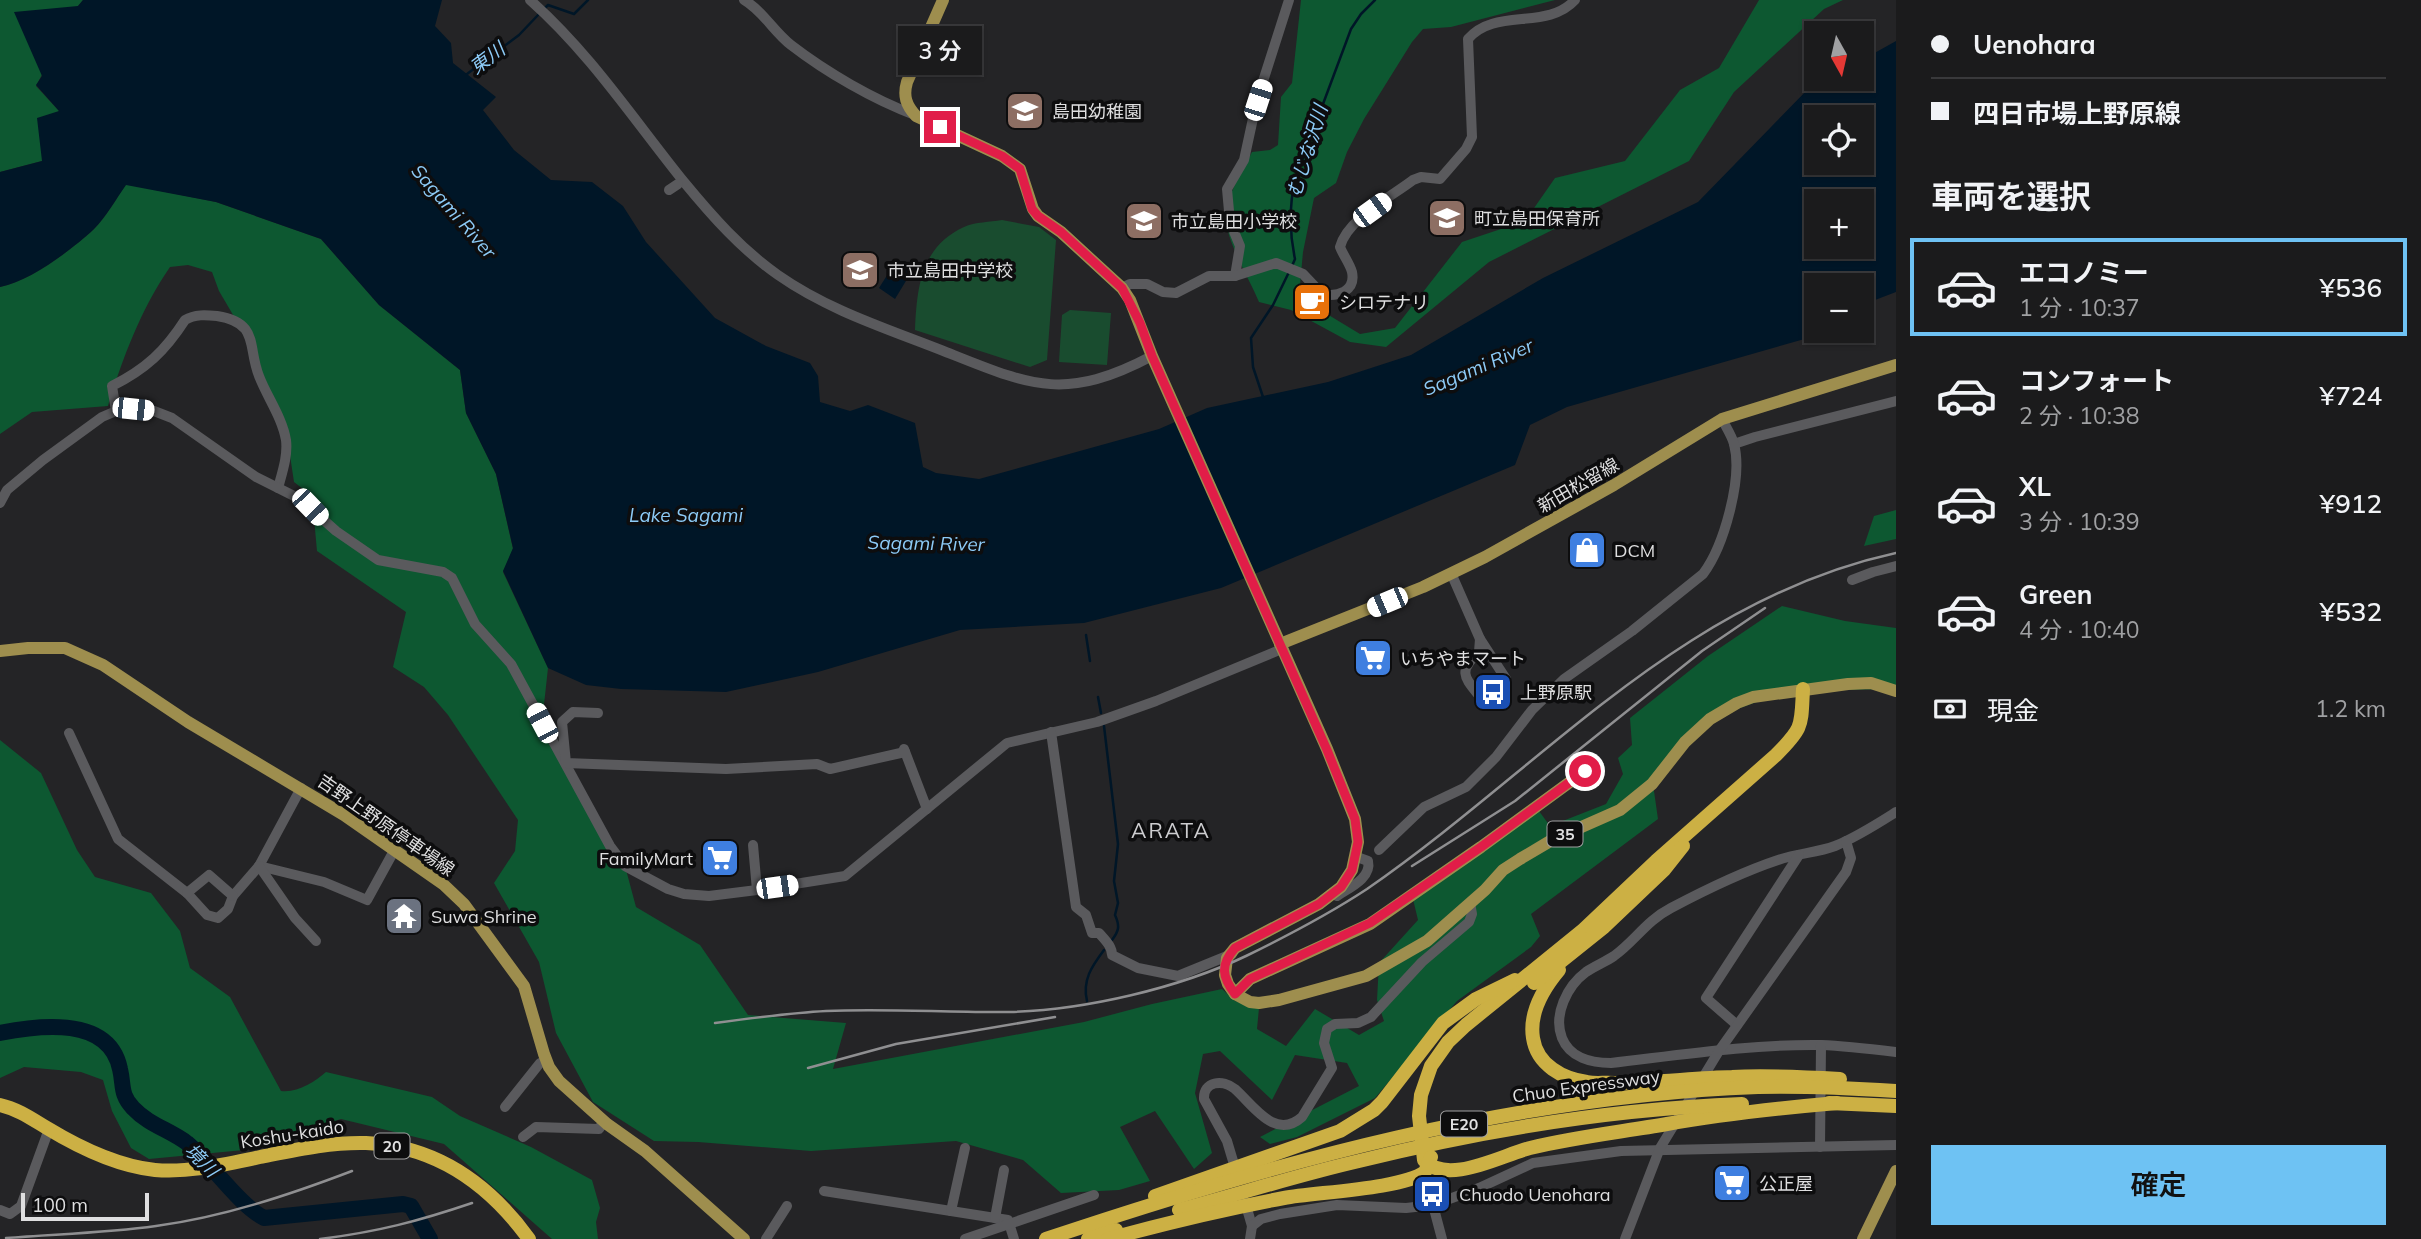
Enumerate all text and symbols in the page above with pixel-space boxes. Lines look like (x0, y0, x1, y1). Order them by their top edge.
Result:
north arrow (1804, 21, 1874, 91)
map controls (1804, 21, 1874, 343)
callout: 3 分 (898, 25, 982, 74)
text: Uenohara (1973, 28, 2096, 61)
water label: 東川 (465, 36, 511, 79)
text: 3 分 (919, 36, 961, 65)
car (1242, 77, 1275, 123)
school or university icon: 島田幼稚園 (1004, 90, 1046, 132)
text: 四日市場上野原線 (1973, 97, 2181, 130)
place label: 島田幼稚園 (1052, 100, 1142, 123)
water label: むじな沢川 (1282, 100, 1333, 200)
button: locate (1804, 105, 1874, 175)
route end (924, 111, 956, 143)
water label: Sagami River (407, 159, 502, 264)
text: 車両を選択 (1931, 176, 2091, 216)
car (1349, 189, 1396, 231)
button: + (1804, 189, 1874, 259)
school or university icon: 町立島田保育所 (1426, 197, 1468, 239)
school or university icon: 市立島田小学校 (1123, 200, 1165, 242)
place label: 町立島田保育所 (1474, 207, 1600, 230)
place label: 市立島田小学校 (1171, 210, 1297, 233)
school or university icon: 市立島田中学校 (839, 249, 881, 291)
icon: car (1935, 256, 1998, 319)
text: エコノミー (2019, 256, 2149, 289)
place label: 市立島田中学校 (887, 259, 1013, 282)
text: ¥536 (2320, 271, 2382, 304)
button: − (1804, 273, 1874, 343)
cafe icon: シロテナリ (1291, 281, 1333, 323)
place label: シロテナリ (1339, 291, 1429, 314)
text: 1 分 · 10:37 (2019, 293, 2140, 322)
water label: Sagami River (1419, 333, 1538, 401)
icon: car (1935, 364, 1998, 427)
text: コンフォート (2019, 364, 2174, 397)
text: ¥724 (2320, 379, 2382, 412)
car (112, 396, 155, 422)
text: 2 分 · 10:38 (2019, 401, 2140, 430)
street label: 新田松留線 (1533, 453, 1623, 517)
text: XL (2019, 470, 2051, 503)
icon: car (1935, 472, 1998, 535)
car (288, 485, 333, 529)
text: ¥912 (2320, 487, 2382, 520)
water label: Lake Sagami (629, 503, 743, 527)
text: 3 分 · 10:39 (2019, 507, 2140, 536)
shop icon: DCM (1566, 529, 1608, 571)
water label: Sagami River (867, 530, 986, 556)
place label: DCM (1614, 539, 1655, 562)
text: Green (2019, 578, 2092, 611)
icon: car (1935, 580, 1998, 643)
car (1364, 584, 1411, 620)
text: ¥532 (2320, 595, 2382, 628)
text: 4 分 · 10:40 (2019, 615, 2140, 644)
supermarket icon: いちやまマート (1352, 637, 1394, 679)
place label: いちやまマート (1400, 647, 1526, 670)
bus stop icon: 上野原駅 (1472, 671, 1514, 713)
place label: 上野原駅 (1520, 681, 1592, 704)
icon: cash (1931, 690, 1969, 728)
text: 現金 (1987, 694, 2039, 727)
text: 1.2 km (2315, 694, 2386, 723)
car (523, 700, 562, 746)
route start (1569, 755, 1601, 787)
street label: 吉野上野原停車場線 (313, 769, 459, 881)
district label: ARATA (1131, 817, 1211, 843)
road number: 35 (1548, 821, 1582, 846)
supermarket icon: FamilyMart (699, 837, 741, 879)
place label: FamilyMart (599, 847, 693, 870)
car (755, 874, 800, 900)
temple icon: Suwa Shrine (383, 895, 425, 937)
place label: Suwa Shrine (431, 905, 536, 928)
street label: Chuo Expressway (1511, 1064, 1662, 1108)
road number: E20 (1441, 1112, 1487, 1136)
street label: Koshu-kaido (239, 1114, 345, 1154)
road number: 20 (374, 1134, 410, 1158)
water label: 境川 (180, 1138, 225, 1183)
button: 確定 (1931, 1145, 2386, 1225)
supermarket icon: 公正屋 (1711, 1162, 1753, 1204)
place label: 公正屋 (1759, 1172, 1813, 1195)
bus stop icon: Chuodo Uenohara (1411, 1173, 1453, 1215)
place label: Chuodo Uenohara (1459, 1183, 1611, 1206)
scale bar (21, 1190, 149, 1222)
text: 100 m (32, 1193, 88, 1217)

